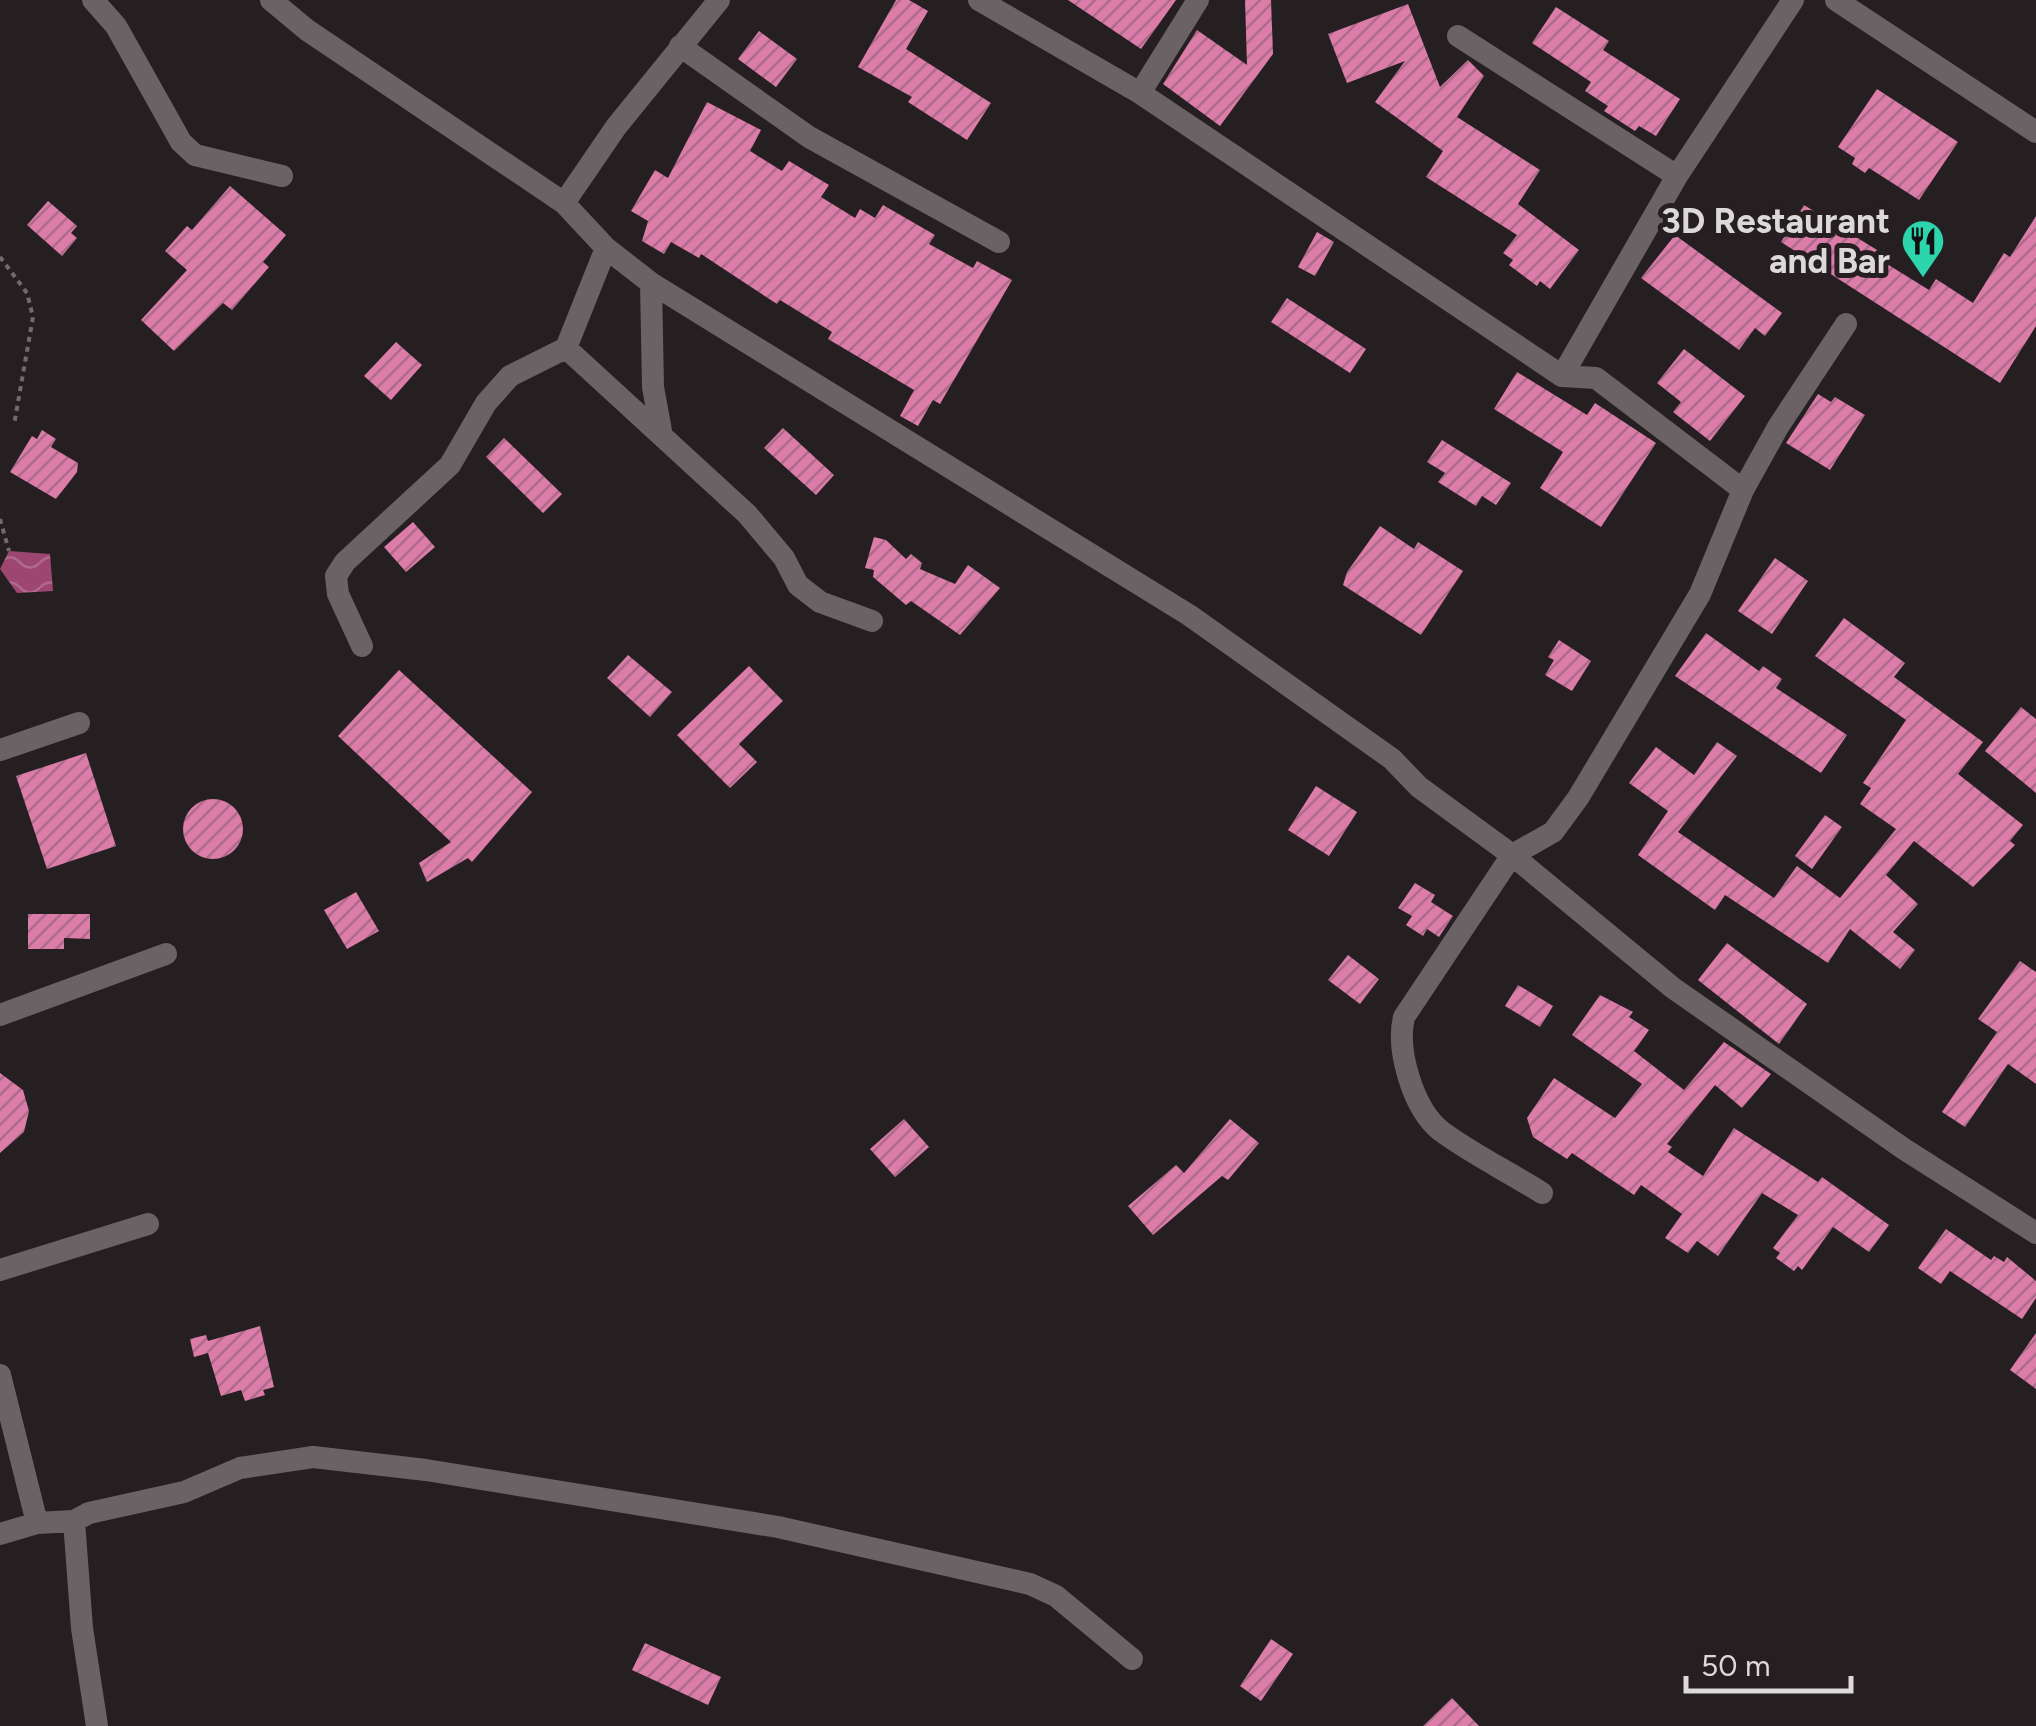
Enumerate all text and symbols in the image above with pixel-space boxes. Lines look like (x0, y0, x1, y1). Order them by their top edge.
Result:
place label: 3D Restaurant and Bar (1661, 200, 1890, 282)
restaurant icon: 3D Restaurant and Bar (1900, 218, 1946, 279)
scale bar (1686, 1631, 1851, 1693)
text: 50 m (1701, 1647, 1770, 1684)

